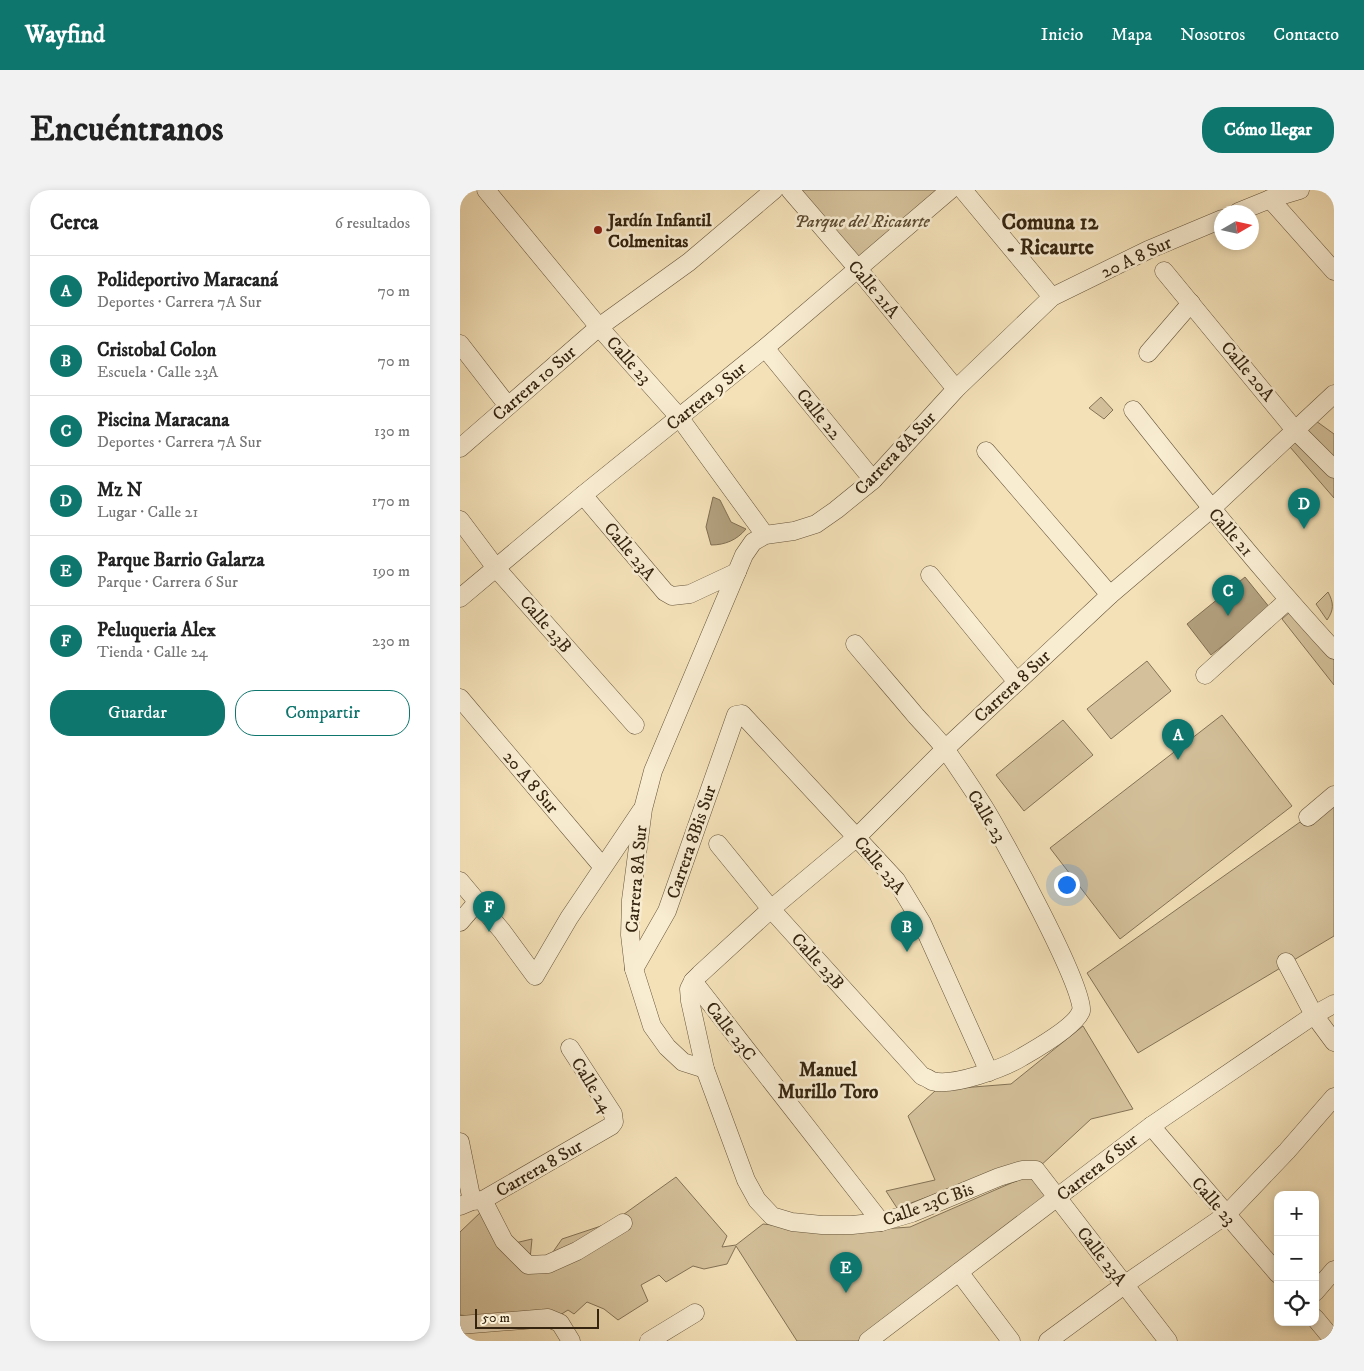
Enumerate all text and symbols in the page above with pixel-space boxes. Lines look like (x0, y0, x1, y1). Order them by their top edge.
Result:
text: Wayfind (25, 20, 105, 50)
text: Inicio (1041, 24, 1083, 46)
text: Mapa (1111, 24, 1152, 46)
text: Nosotros (1180, 24, 1245, 46)
text: Contacto (1273, 24, 1339, 46)
button: Cómo llegar (1202, 107, 1334, 153)
text: Encuéntranos (30, 108, 224, 152)
north arrow (1214, 205, 1259, 250)
district label: Comuna 12 - Ricaurte (1002, 209, 1100, 261)
text: Cerca (50, 210, 98, 236)
place label: Jardín Infantil Colmenitas (606, 210, 712, 253)
park label: Parque del Ricaurte (794, 211, 930, 233)
text: 6 resultados (335, 213, 410, 233)
marker: Jardín Infantil Colmenitas (592, 224, 604, 236)
street label: 20 A 8 Sur (1098, 232, 1176, 284)
street label: Calle 21A (843, 256, 904, 323)
text: Polideportivo Maracaná (97, 269, 278, 292)
text: A (61, 281, 71, 301)
text: 70 m (378, 281, 410, 301)
text: Deportes · Carrera 7A Sur (97, 292, 261, 312)
street label: Calle 23 (601, 332, 656, 389)
street label: Calle 20A (1216, 337, 1279, 407)
text: Cristobal Colon (97, 339, 217, 362)
street label: Carrera 10 Sur (488, 341, 581, 426)
text: B (61, 351, 71, 371)
text: 70 m (378, 351, 410, 371)
street label: Carrera 9 Sur (662, 358, 751, 436)
text: Escuela · Calle 23A (97, 362, 218, 382)
street label: Calle 22 (791, 385, 846, 445)
street label: Carrera 8A Sur (850, 407, 941, 500)
text: Piscina Maracana (97, 409, 229, 432)
text: C (61, 421, 71, 441)
text: 130 m (374, 421, 410, 441)
text: Deportes · Carrera 7A Sur (97, 432, 261, 452)
text: Mz N (97, 479, 142, 502)
pin: D (1288, 488, 1320, 529)
text: D (60, 491, 72, 511)
text: 170 m (372, 491, 410, 511)
text: Lugar · Calle 21 (97, 502, 198, 522)
street label: Calle 21 (1203, 504, 1257, 561)
street label: Calle 23A (599, 518, 660, 585)
text: Parque Barrio Galarza (97, 549, 265, 572)
text: E (60, 561, 72, 581)
text: 190 m (372, 561, 410, 581)
text: Parque · Carrera 6 Sur (97, 572, 238, 592)
pin: C (1212, 575, 1244, 616)
street label: Calle 23B (514, 592, 576, 658)
text: Peluqueria Alex (97, 619, 216, 642)
text: F (61, 631, 71, 651)
text: 230 m (372, 631, 410, 651)
text: Tienda · Calle 24 (97, 642, 208, 662)
street label: Carrera 8 Sur (970, 646, 1056, 728)
button: Guardar (50, 690, 225, 736)
button: Compartir (235, 690, 410, 736)
pin: A (1162, 719, 1194, 760)
street label: 20 A 8 Sur (498, 747, 563, 819)
street label: Carrera 8Bis Sur (662, 783, 722, 902)
street label: Calle 23 (962, 786, 1010, 847)
street label: Carrera 8A Sur (621, 824, 653, 934)
street label: Calle 23A (849, 832, 910, 899)
your location (1054, 872, 1080, 898)
pin: F (473, 891, 505, 932)
pin: B (891, 911, 923, 952)
street label: Calle 23B (786, 929, 848, 995)
street label: Calle 23C (700, 998, 760, 1066)
street label: Calle 24 (566, 1054, 617, 1118)
district label: Manuel Murillo Toro (778, 1059, 878, 1104)
street label: Carrera 6 Sur (1053, 1129, 1143, 1206)
street label: Carrera 8 Sur (492, 1135, 587, 1202)
street label: Calle 23 (1186, 1173, 1240, 1230)
street label: Calle 23C Bis (880, 1178, 977, 1232)
map controls (1274, 1191, 1319, 1326)
button: + (1274, 1191, 1319, 1236)
street label: Calle 23A (1071, 1223, 1131, 1291)
button: − (1274, 1236, 1319, 1281)
pin: E (830, 1252, 862, 1293)
button: locate (1274, 1281, 1319, 1326)
scale bar (475, 1306, 599, 1329)
text: 50 m (482, 1309, 510, 1327)

